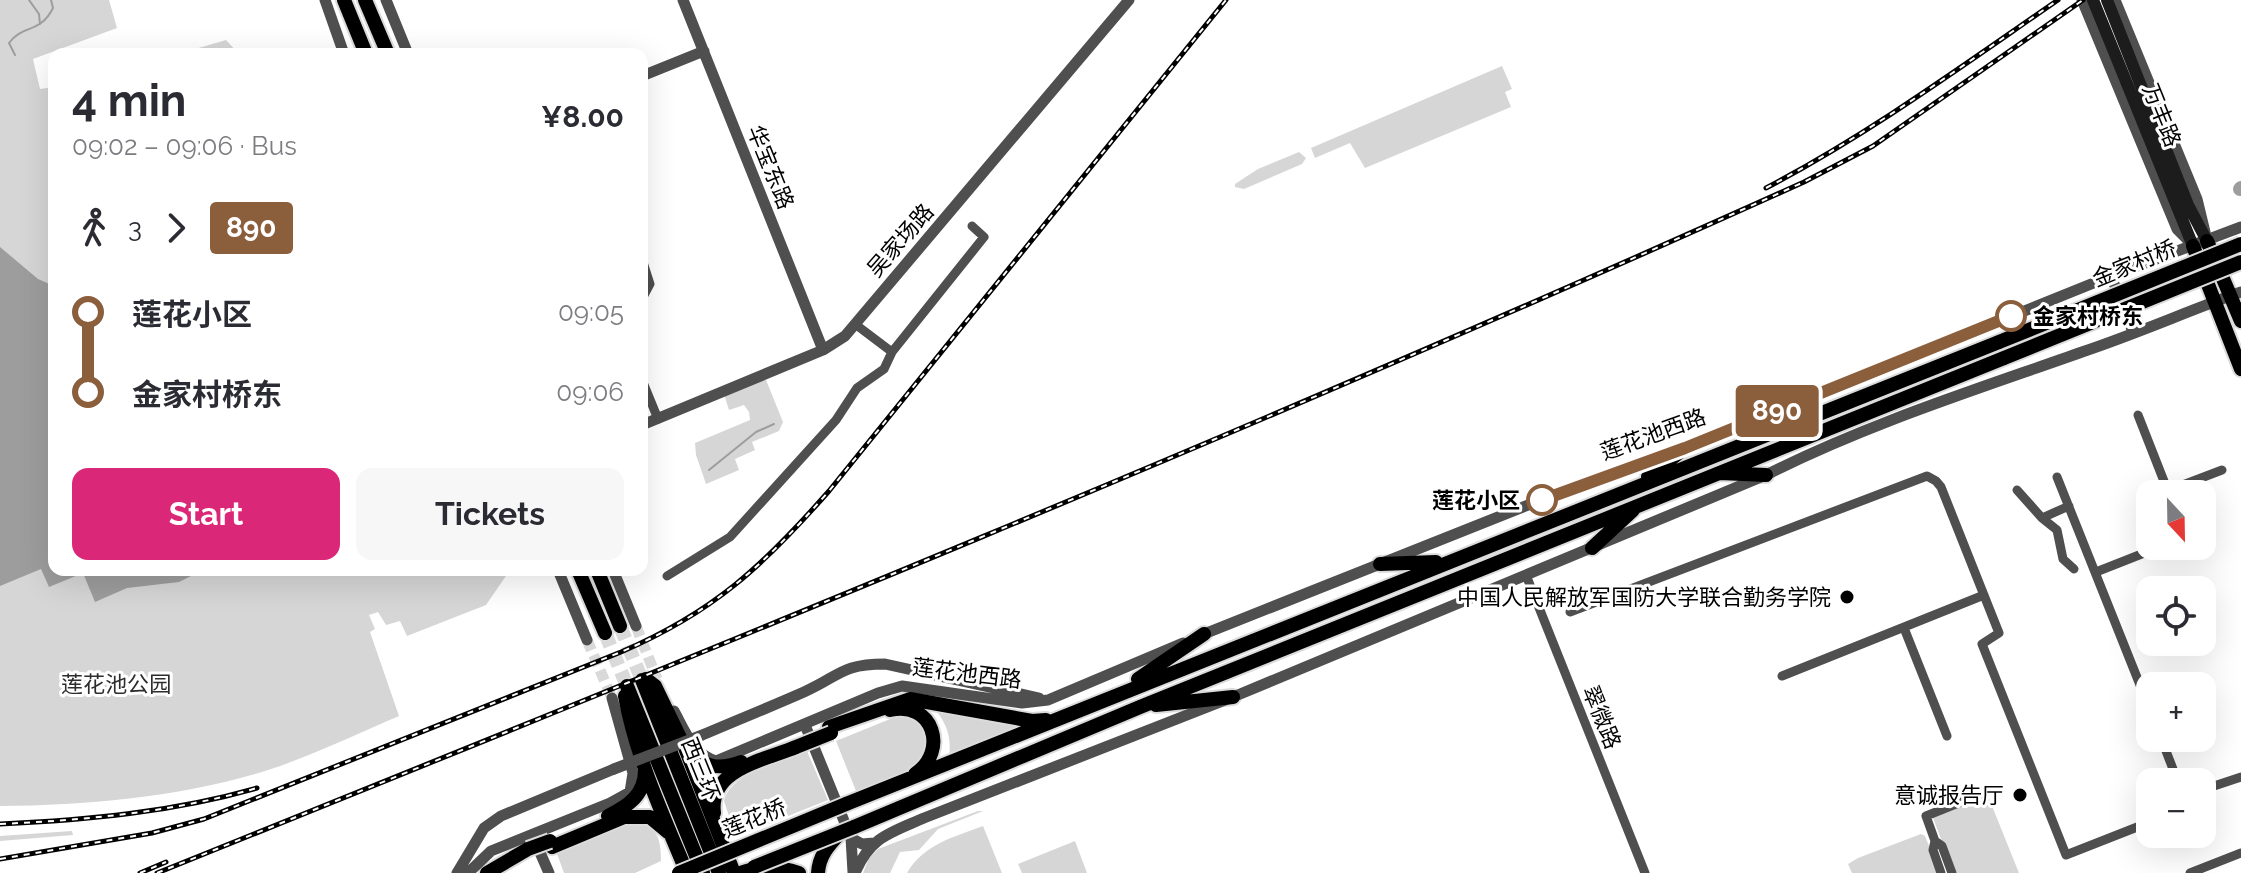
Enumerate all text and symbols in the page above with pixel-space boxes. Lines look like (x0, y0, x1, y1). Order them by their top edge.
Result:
text: 4 min (72, 75, 186, 126)
street label: 万丰路 (2138, 80, 2186, 150)
text: ¥8.00 (541, 99, 624, 134)
street label: 华宝东路 (742, 121, 800, 213)
text: 09:02 – 09:06 · Bus (72, 131, 297, 161)
street label: 吴家场路 (861, 198, 939, 282)
icon: walk (72, 206, 116, 250)
icon: forward (154, 206, 198, 250)
text: 890 (226, 211, 277, 244)
text: 3 (128, 213, 142, 243)
street label: 金家村桥 (2088, 234, 2180, 292)
text: 莲花小区 (132, 297, 252, 332)
text: 09:05 (558, 297, 624, 327)
marker: 金家村桥东 (1996, 301, 2026, 331)
place label: 金家村桥东 (2033, 303, 2143, 329)
text: 金家村桥东 (132, 377, 282, 412)
text: 09:06 (556, 377, 624, 407)
line badge: 890 (1731, 385, 1823, 437)
text: 890 (1752, 394, 1802, 427)
street label: 莲花池西路 (1597, 403, 1709, 465)
button: Start (72, 468, 340, 560)
button: Tickets (356, 468, 624, 560)
north arrow (2136, 480, 2216, 560)
map controls (2136, 480, 2216, 848)
marker: 莲花小区 (1527, 485, 1557, 515)
place label: 莲花小区 (1432, 487, 1520, 513)
button: locate (2136, 576, 2216, 656)
place label: 中国人民解放军国防大学联合勤务学院 (1457, 584, 1831, 610)
marker: 中国人民解放军国防大学联合勤务学院 (1838, 588, 1856, 606)
street label: 莲花池西路 (911, 653, 1023, 693)
park label: 莲花池公园 (61, 671, 171, 697)
button: + (2136, 672, 2216, 752)
street label: 翠微路 (1578, 682, 1626, 752)
street label: 西三环 (677, 734, 725, 804)
button: − (2136, 768, 2216, 848)
place label: 意诚报告厅 (1894, 782, 2004, 808)
marker: 意诚报告厅 (2011, 786, 2029, 804)
street label: 莲花桥 (719, 794, 789, 842)

